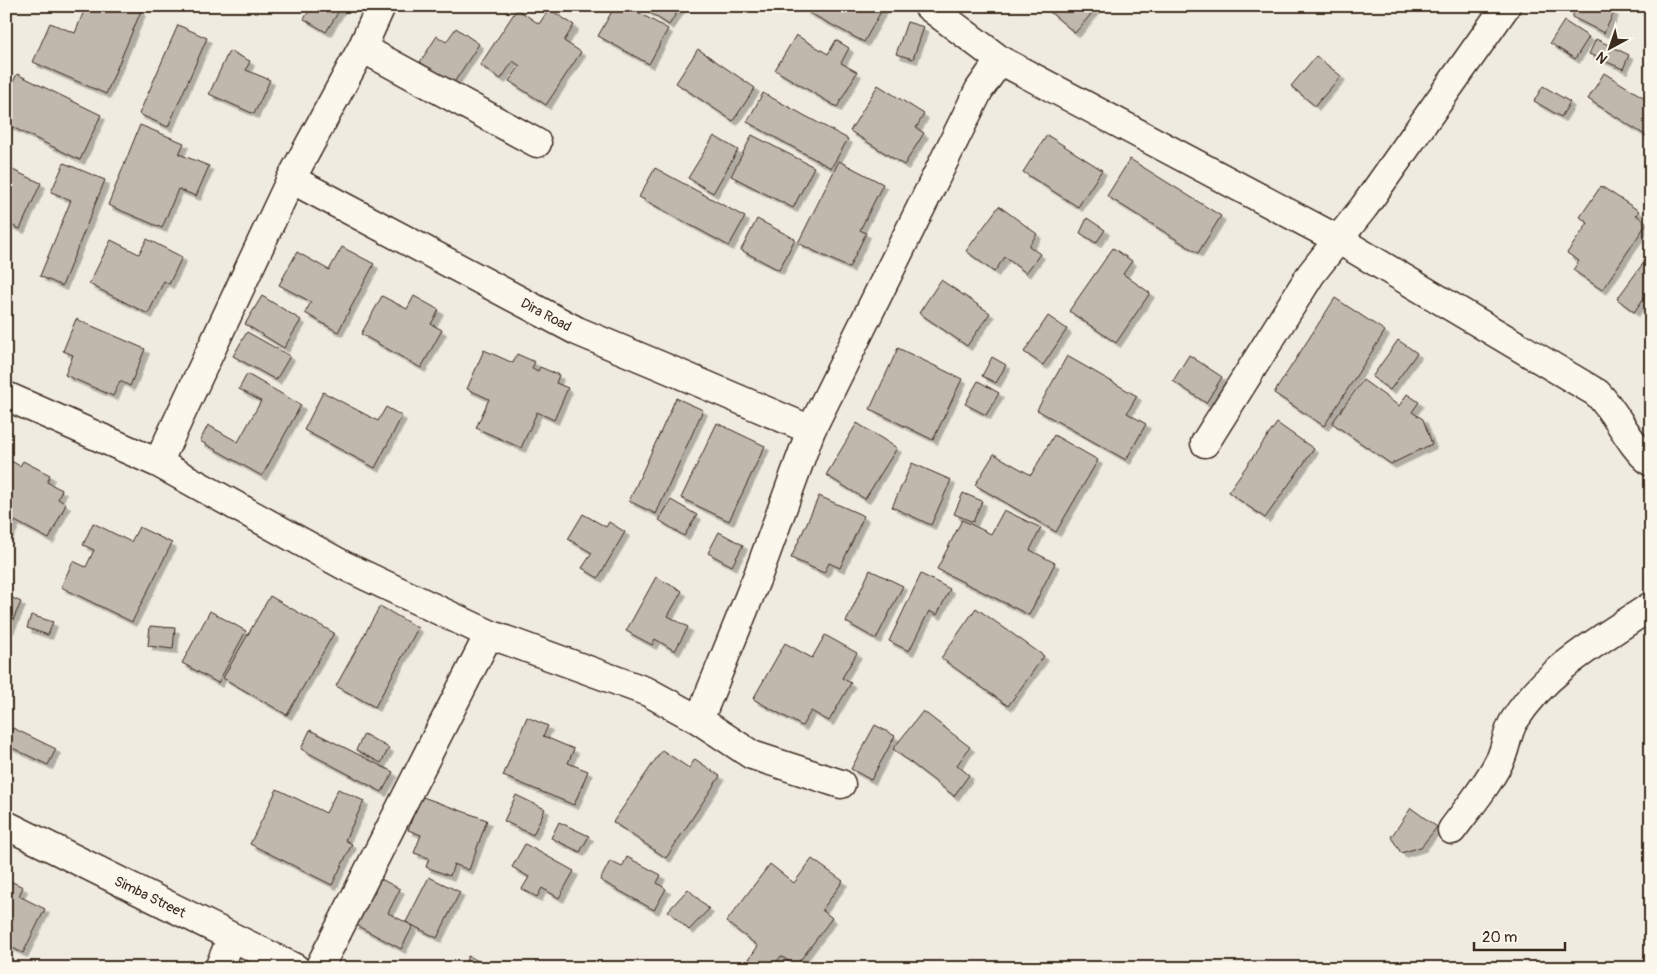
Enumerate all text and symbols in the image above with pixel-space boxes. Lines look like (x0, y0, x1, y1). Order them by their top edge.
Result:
north arrow (1584, 22, 1634, 72)
text: N (1593, 48, 1611, 67)
street label: Dira Road (518, 295, 574, 335)
street label: Simba Street (112, 872, 189, 922)
scale bar (1474, 919, 1566, 951)
text: 20 m (1482, 928, 1517, 947)

